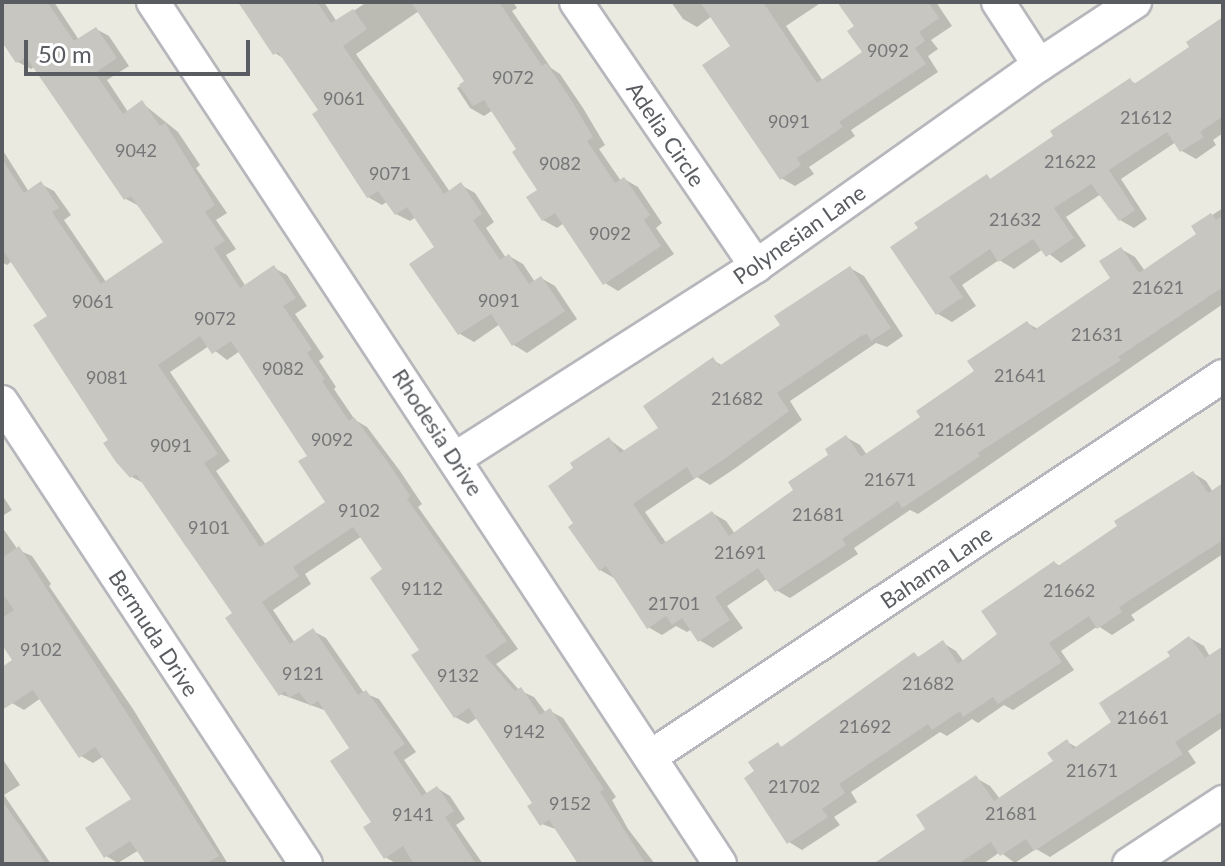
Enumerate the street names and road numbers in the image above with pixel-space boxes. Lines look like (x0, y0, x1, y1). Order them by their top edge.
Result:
street label: Adelia Circle (621, 77, 711, 191)
street label: Polynesian Lane (728, 179, 870, 289)
street label: Rhodesia Drive (387, 364, 489, 500)
street label: Bahama Lane (875, 520, 997, 614)
street label: Bermuda Drive (103, 565, 205, 701)

